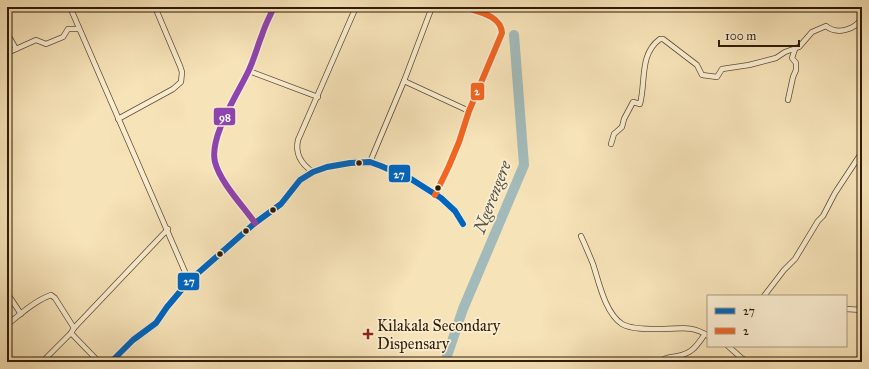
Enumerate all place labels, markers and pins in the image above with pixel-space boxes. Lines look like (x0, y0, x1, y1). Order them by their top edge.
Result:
unlabelled marker (354, 158, 364, 168)
unlabelled marker (433, 183, 443, 193)
unlabelled marker (268, 205, 278, 215)
unlabelled marker (241, 226, 251, 236)
unlabelled marker (215, 249, 225, 259)
place label: Kilakala Secondary Dispensary (377, 316, 501, 353)
marker: Kilakala Secondary Dispensary (362, 328, 374, 340)

